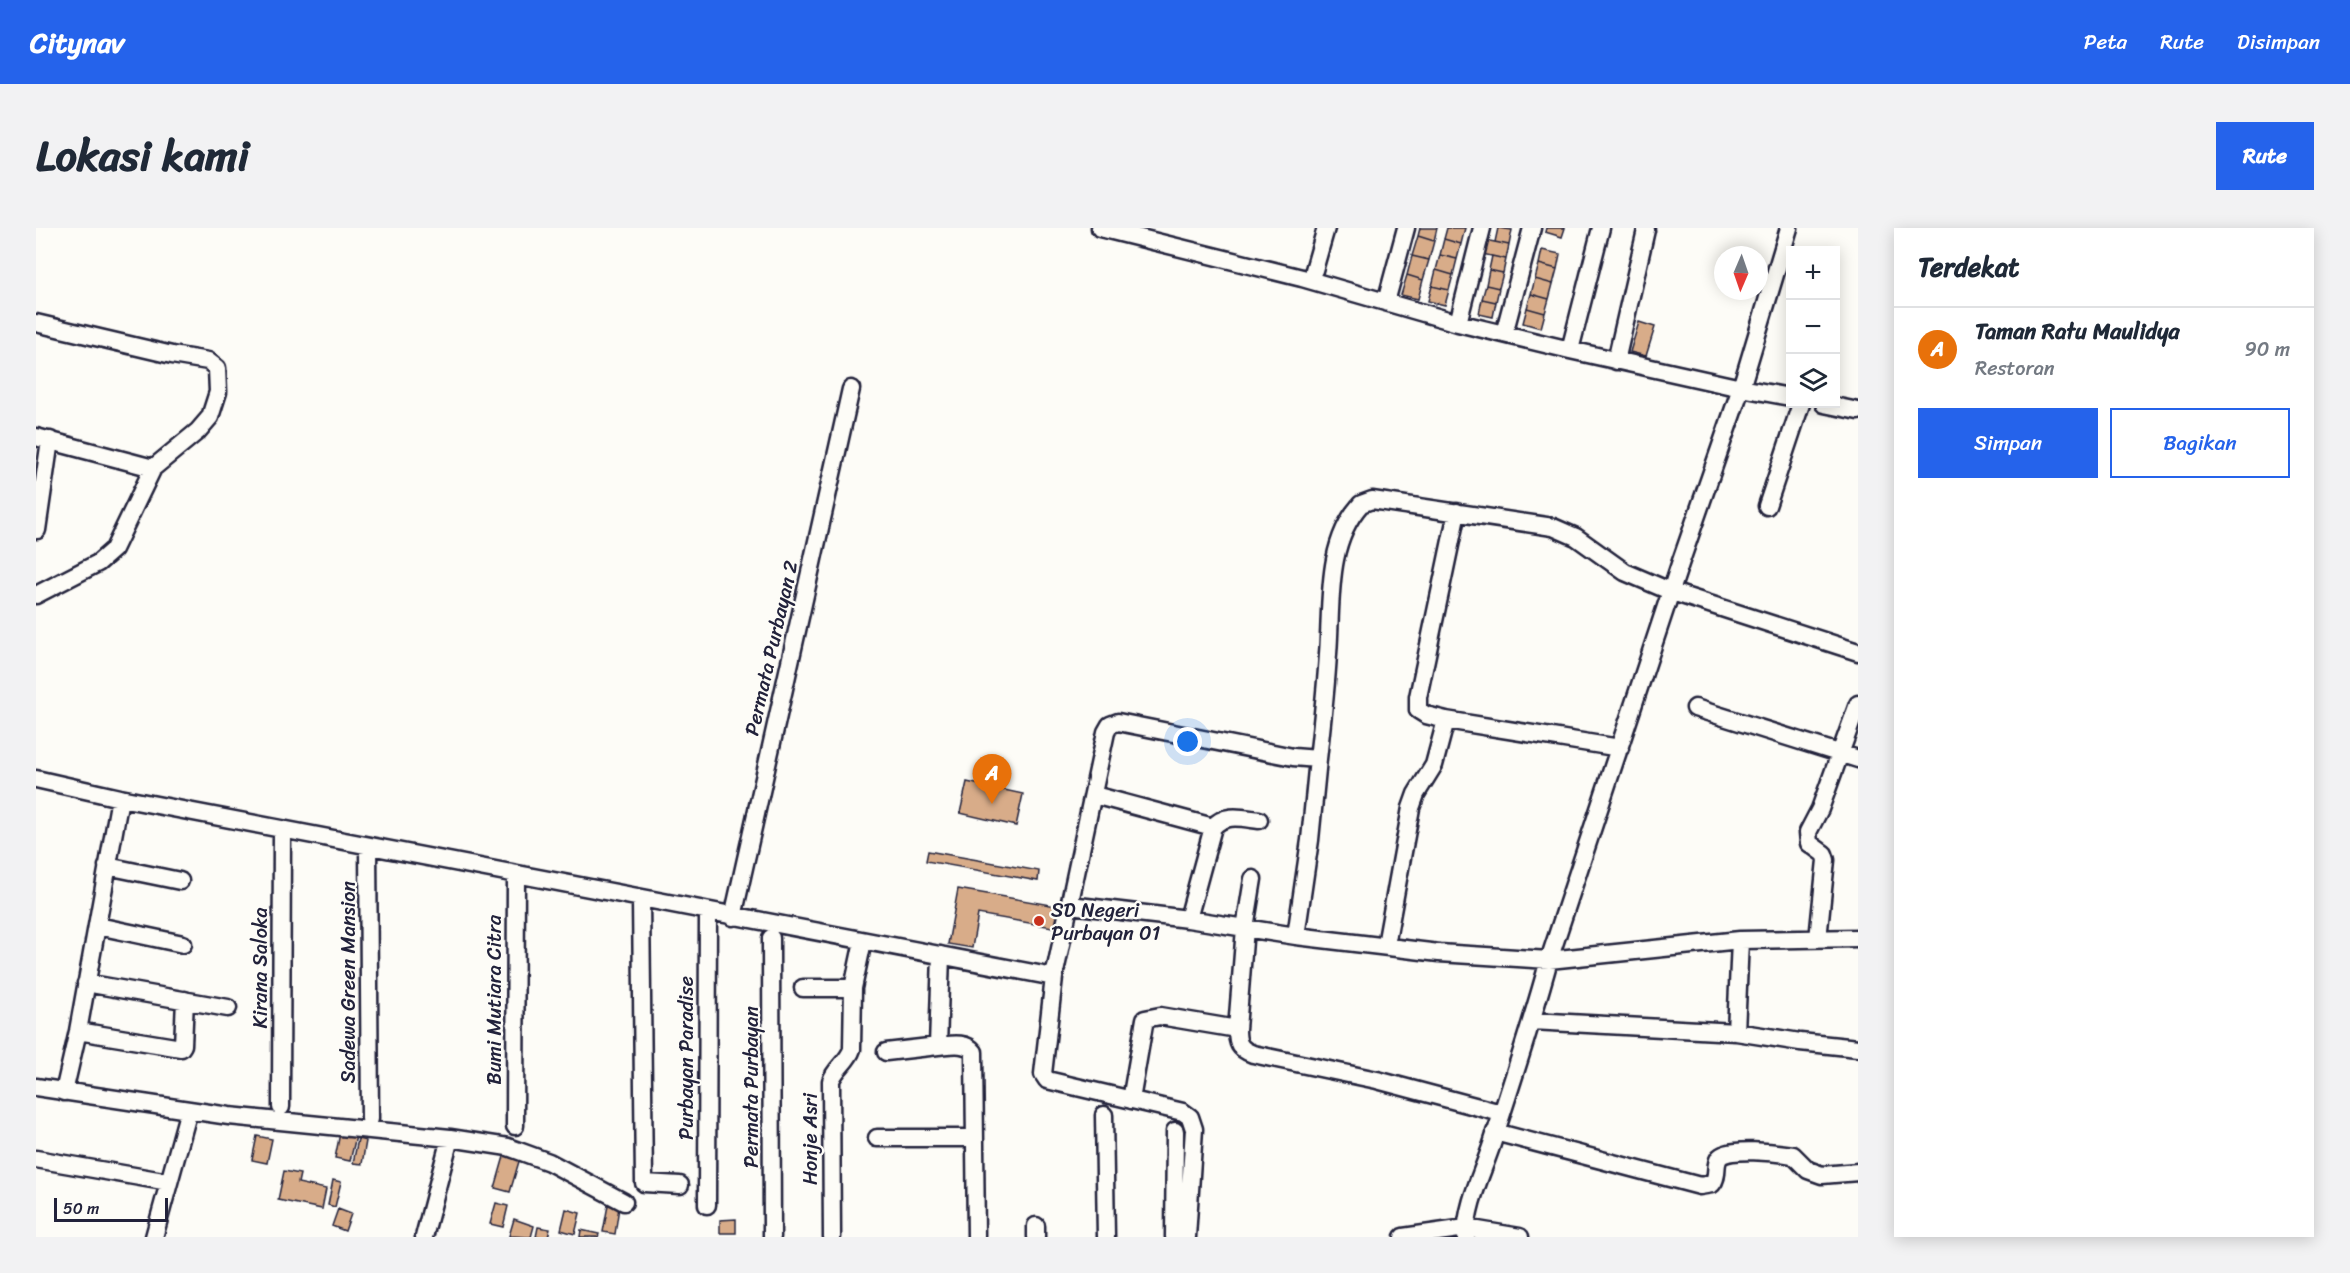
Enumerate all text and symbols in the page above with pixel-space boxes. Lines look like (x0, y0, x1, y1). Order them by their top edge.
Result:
text: Citynav (30, 18, 124, 67)
text: Peta (2084, 23, 2127, 61)
text: Rute (2160, 23, 2204, 61)
text: Disimpan (2237, 23, 2320, 61)
text: Lokasi kami (36, 119, 249, 193)
button: Rute (2216, 122, 2314, 190)
text: Terdekat (1918, 244, 2019, 290)
north arrow (1714, 246, 1768, 300)
map controls (1786, 246, 1840, 408)
button: + (1786, 246, 1840, 300)
button: − (1786, 300, 1840, 354)
text: Taman Ratu Maulidya (1975, 312, 2179, 351)
text: A (1931, 332, 1944, 367)
text: 90 m (2245, 332, 2290, 367)
text: Restoran (1975, 351, 2055, 386)
button: layers (1786, 354, 1840, 408)
button: Simpan (1918, 408, 2098, 478)
button: Bagikan (2110, 408, 2290, 478)
street label: Permata Purbayan 2 (734, 557, 809, 739)
your location (1173, 727, 1202, 756)
pin: A (972, 754, 1012, 804)
street label: Sadewa Green Mansion (331, 881, 366, 1083)
place label: SD Negeri Purbayan 01 (1051, 893, 1160, 951)
street label: Kirana Saloka (243, 907, 278, 1029)
street label: Bumi Mutiara Citra (477, 914, 512, 1085)
marker: SD Negeri Purbayan 01 (1032, 914, 1046, 928)
street label: Purbayan Paradise (669, 976, 704, 1140)
street label: Permata Purbayan (734, 1006, 769, 1168)
street label: Honje Asri (793, 1092, 828, 1185)
text: 50 m (63, 1194, 99, 1223)
scale bar (54, 1195, 168, 1222)

